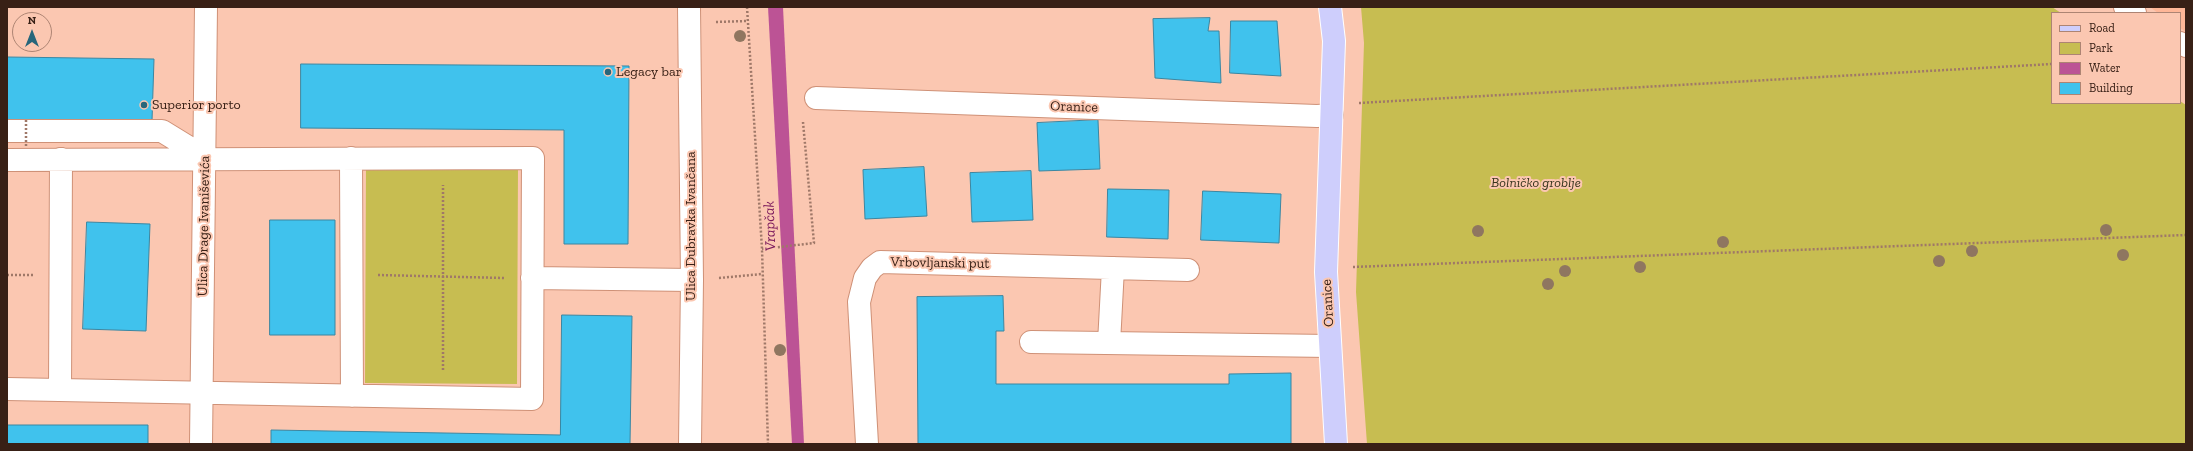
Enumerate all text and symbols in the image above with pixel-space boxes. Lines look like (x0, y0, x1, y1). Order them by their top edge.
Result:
north arrow (12, 12, 52, 52)
legend (2051, 12, 2181, 104)
text: N (28, 14, 36, 27)
text: Road (2089, 21, 2115, 35)
text: Park (2089, 41, 2113, 55)
text: Water (2089, 61, 2121, 75)
place label: Legacy bar (616, 64, 682, 80)
marker: Legacy bar (603, 67, 613, 77)
text: Building (2089, 81, 2133, 95)
place label: Superior porto (152, 97, 241, 113)
street label: Oranice (1050, 98, 1098, 116)
marker: Superior porto (139, 100, 149, 110)
street label: Ulica Dubravka Ivančana (683, 151, 699, 301)
street label: Ulica Drage Ivaniševića (194, 156, 214, 296)
park label: Bolničko groblje (1491, 175, 1581, 191)
water label: Vrapčak (760, 201, 780, 251)
street label: Vrbovljanski put (890, 254, 990, 272)
street label: Oranice (1318, 279, 1338, 327)

